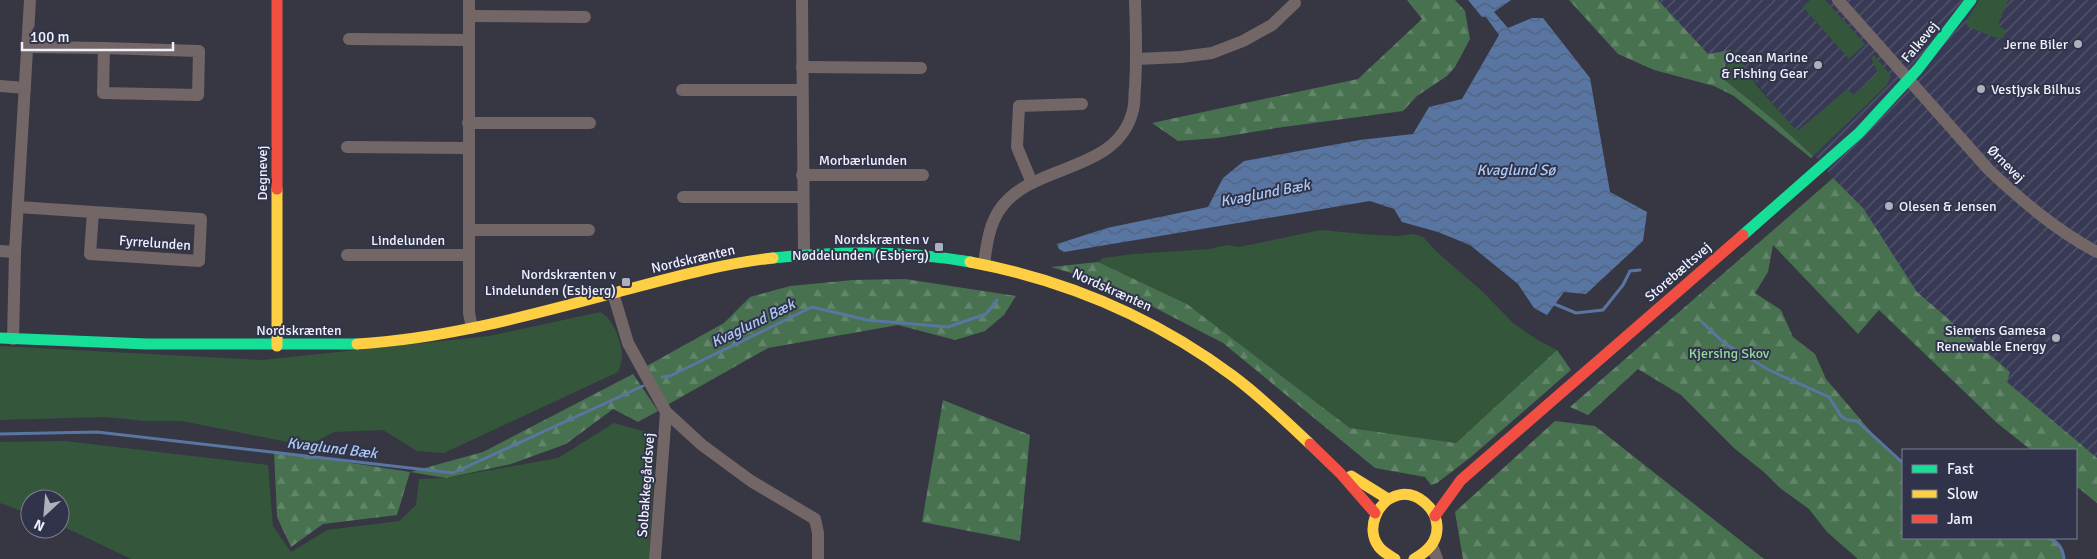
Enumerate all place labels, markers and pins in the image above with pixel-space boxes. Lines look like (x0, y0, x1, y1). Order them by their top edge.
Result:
place label: Jerne Biler (2003, 36, 2069, 53)
marker: Jerne Biler (2072, 38, 2084, 50)
place label: Ocean Marine & Fishing Gear (1721, 49, 1809, 82)
marker: Ocean Marine & Fishing Gear (1812, 59, 1824, 71)
place label: Vestjysk Bilhus (1991, 81, 2081, 98)
marker: Vestjysk Bilhus (1975, 83, 1987, 95)
place label: Olesen & Jensen (1899, 198, 1997, 215)
marker: Olesen & Jensen (1883, 200, 1895, 212)
place label: Nordskrænten v Nøddelunden (Esbjerg) (792, 231, 930, 264)
marker: Nordskrænten v Nøddelunden (Esbjerg) (933, 241, 945, 253)
place label: Nordskrænten v Lindelunden (Esbjerg) (485, 266, 617, 299)
marker: Nordskrænten v Lindelunden (Esbjerg) (620, 276, 632, 288)
place label: Siemens Gamesa Renewable Energy (1936, 322, 2046, 355)
marker: Siemens Gamesa Renewable Energy (2050, 332, 2062, 344)

